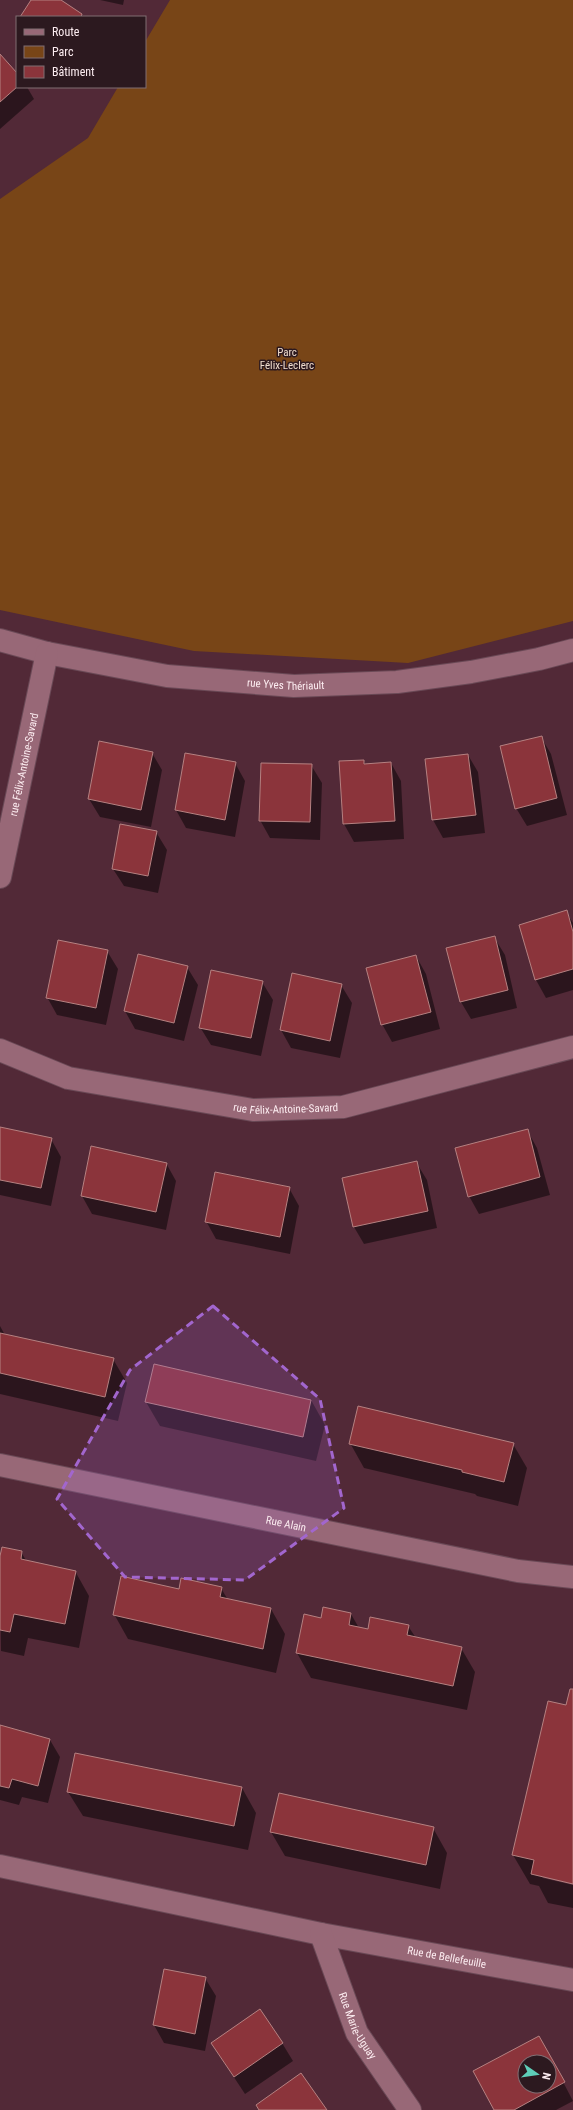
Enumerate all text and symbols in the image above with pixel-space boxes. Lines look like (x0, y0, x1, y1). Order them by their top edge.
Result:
legend (16, 16, 146, 88)
text: Route (52, 25, 80, 39)
text: Parc (52, 45, 74, 59)
text: Bâtiment (52, 65, 95, 79)
park label: Parc Félix-Leclerc (260, 346, 314, 372)
street label: rue Yves Thériault (246, 676, 325, 693)
street label: rue Félix-Antoine-Savard (6, 712, 41, 817)
street label: rue Félix-Antoine-Savard (232, 1100, 338, 1117)
street label: Rue Alain (265, 1513, 307, 1534)
street label: Rue de Bellefeuille (406, 1943, 487, 1971)
street label: Rue Marie-Uguay (336, 1991, 380, 2062)
north arrow (517, 2054, 557, 2094)
text: N (539, 2071, 553, 2081)

